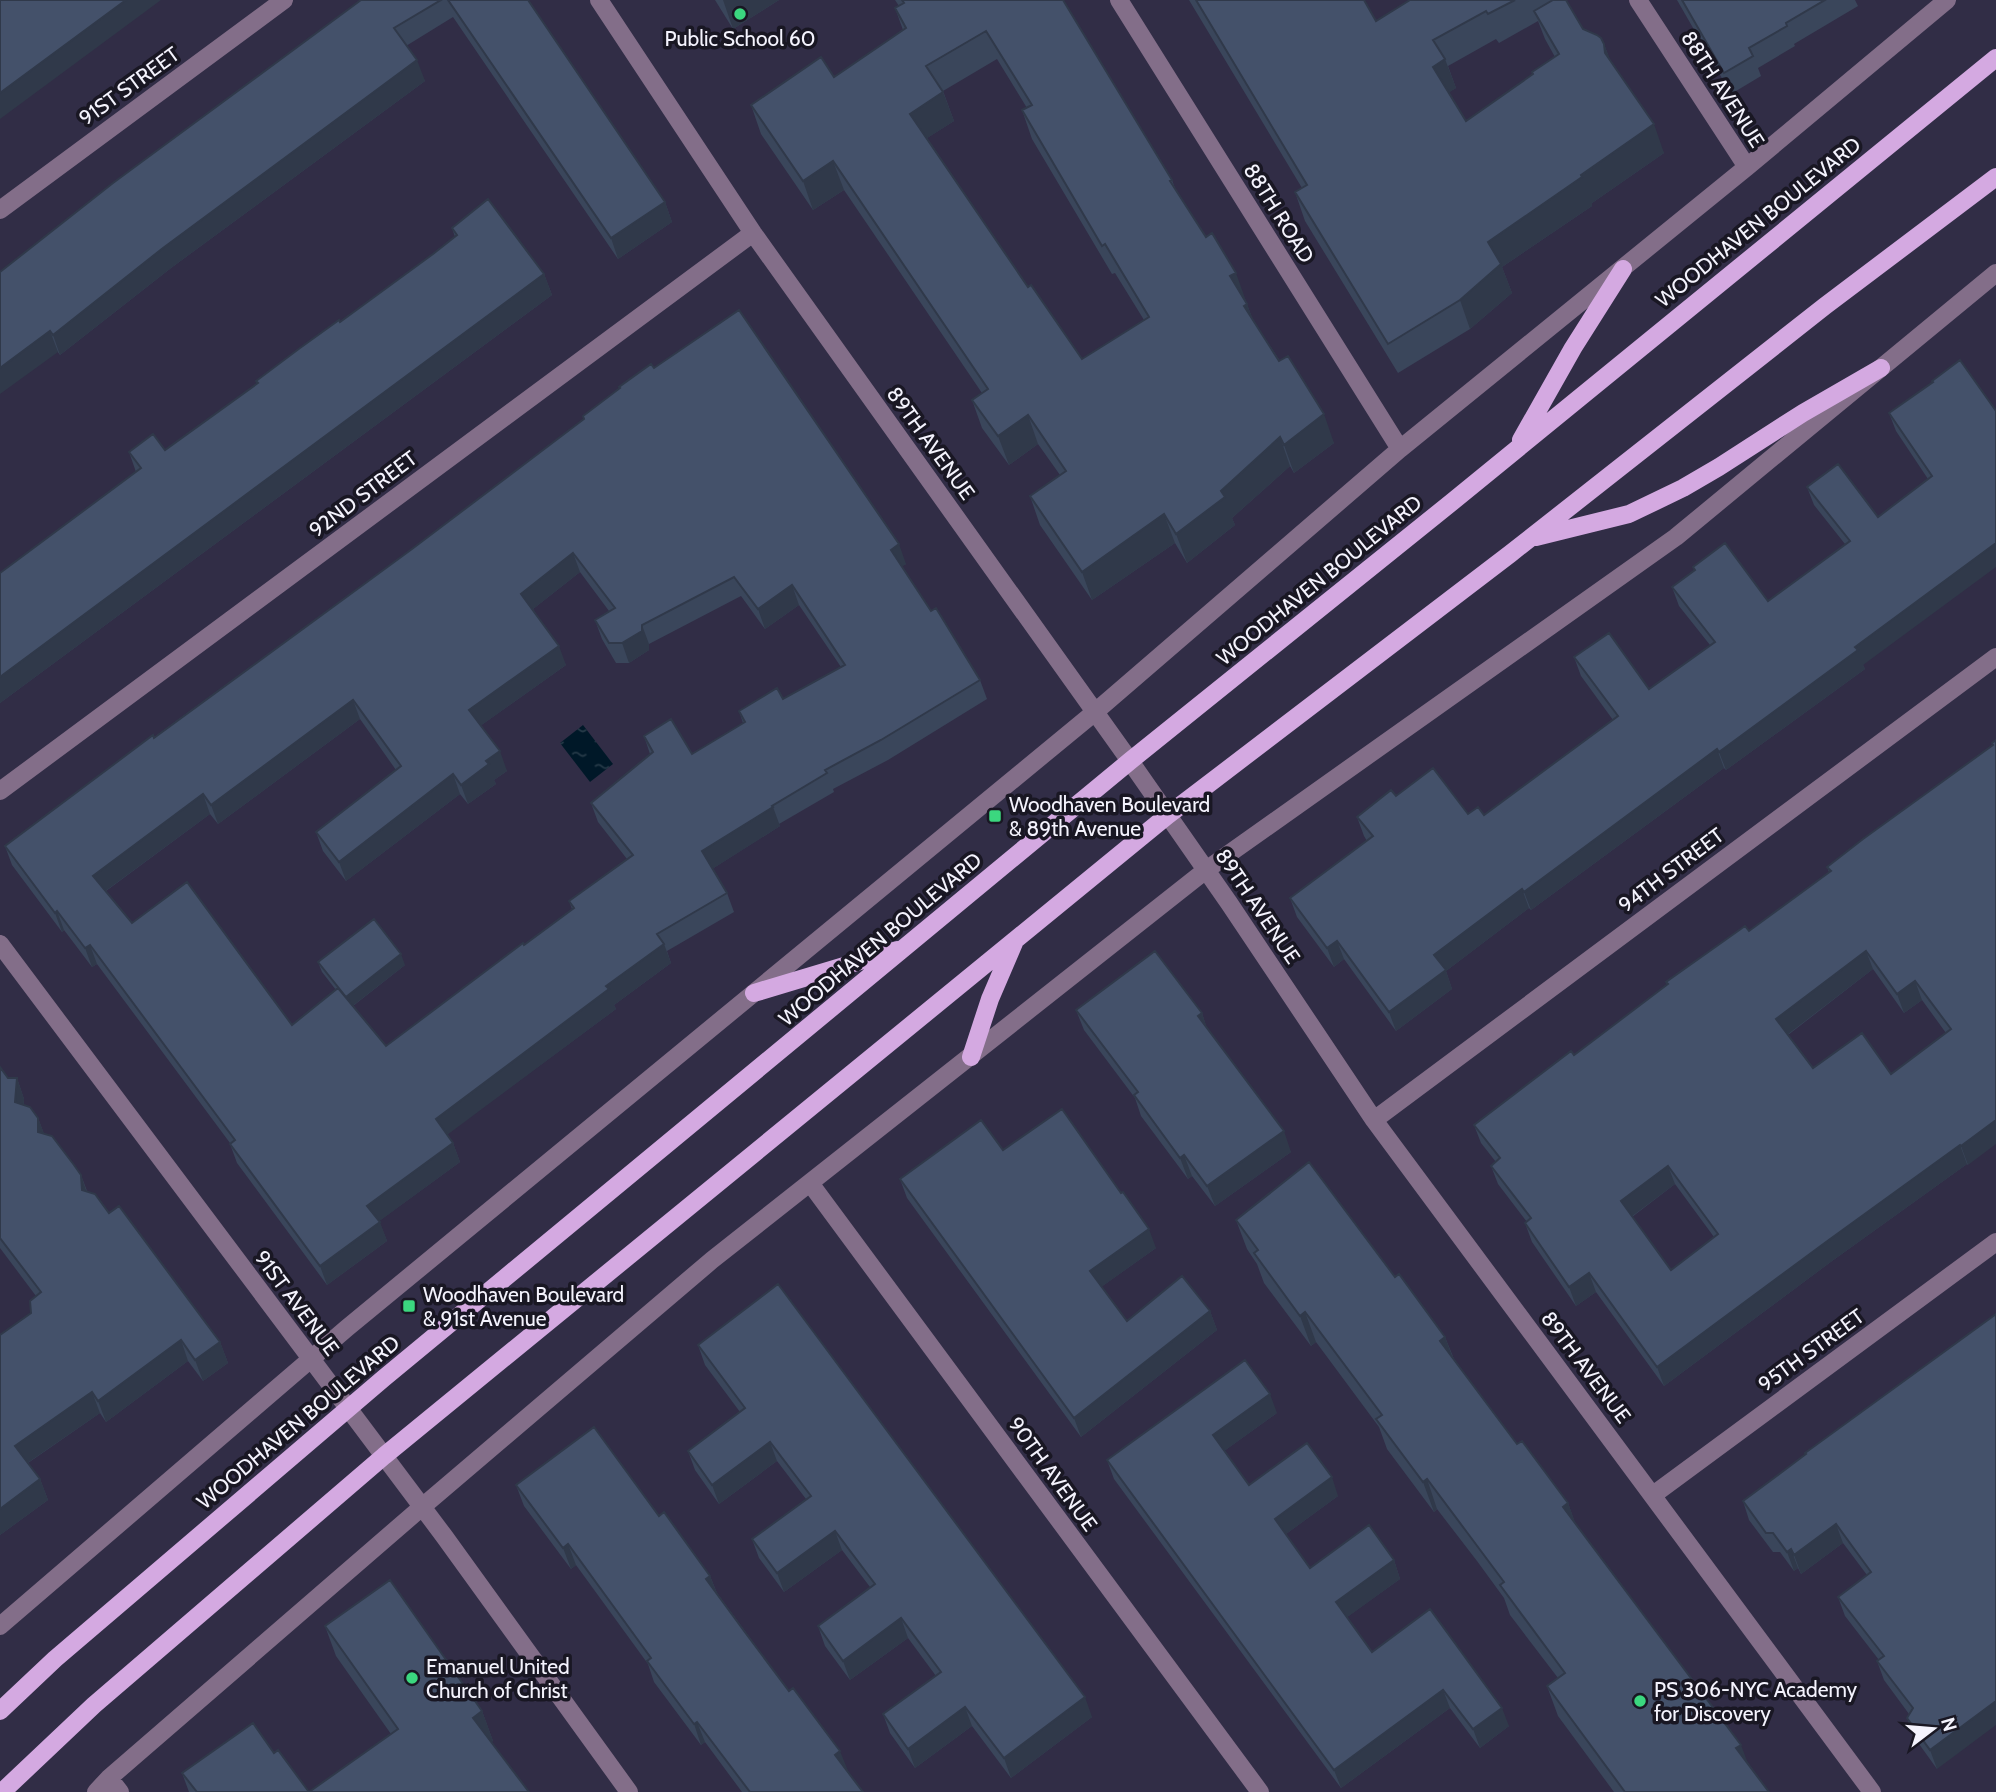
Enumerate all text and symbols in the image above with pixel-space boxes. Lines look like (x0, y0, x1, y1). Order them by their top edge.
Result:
marker: Public School 60 (732, 6, 748, 22)
place label: Public School 60 (665, 26, 815, 51)
street label: 88TH AVENUE (1676, 26, 1770, 152)
street label: 91ST STREET (74, 41, 184, 131)
street label: WOODHAVEN BOULEVARD (1650, 132, 1866, 312)
street label: 88TH ROAD (1239, 159, 1319, 267)
street label: 89TH AVENUE (882, 382, 980, 504)
street label: 92ND STREET (304, 445, 422, 543)
street label: WOODHAVEN BOULEVARD (1211, 490, 1427, 670)
place label: Woodhaven Boulevard & 89th Avenue (1009, 792, 1210, 841)
marker: Woodhaven Boulevard & 89th Avenue (987, 808, 1003, 824)
street label: 94TH STREET (1614, 822, 1728, 918)
street label: 89TH AVENUE (1210, 844, 1306, 968)
street label: WOODHAVEN BOULEVARD (774, 847, 986, 1031)
street label: 91ST AVENUE (249, 1246, 345, 1360)
place label: Woodhaven Boulevard & 91st Avenue (423, 1282, 624, 1331)
marker: Woodhaven Boulevard & 91st Avenue (401, 1298, 417, 1314)
street label: 95TH STREET (1753, 1303, 1869, 1397)
street label: 89TH AVENUE (1536, 1306, 1636, 1428)
street label: WOODHAVEN BOULEVARD (192, 1330, 404, 1514)
street label: 90TH AVENUE (1003, 1412, 1103, 1536)
place label: Emanuel United Church of Christ (426, 1654, 570, 1703)
marker: Emanuel United Church of Christ (404, 1670, 420, 1686)
place label: PS 306-NYC Academy for Discovery (1654, 1677, 1858, 1726)
marker: PS 306-NYC Academy for Discovery (1632, 1693, 1648, 1709)
north arrow (1898, 1694, 1968, 1764)
text: N (1936, 1715, 1962, 1734)

